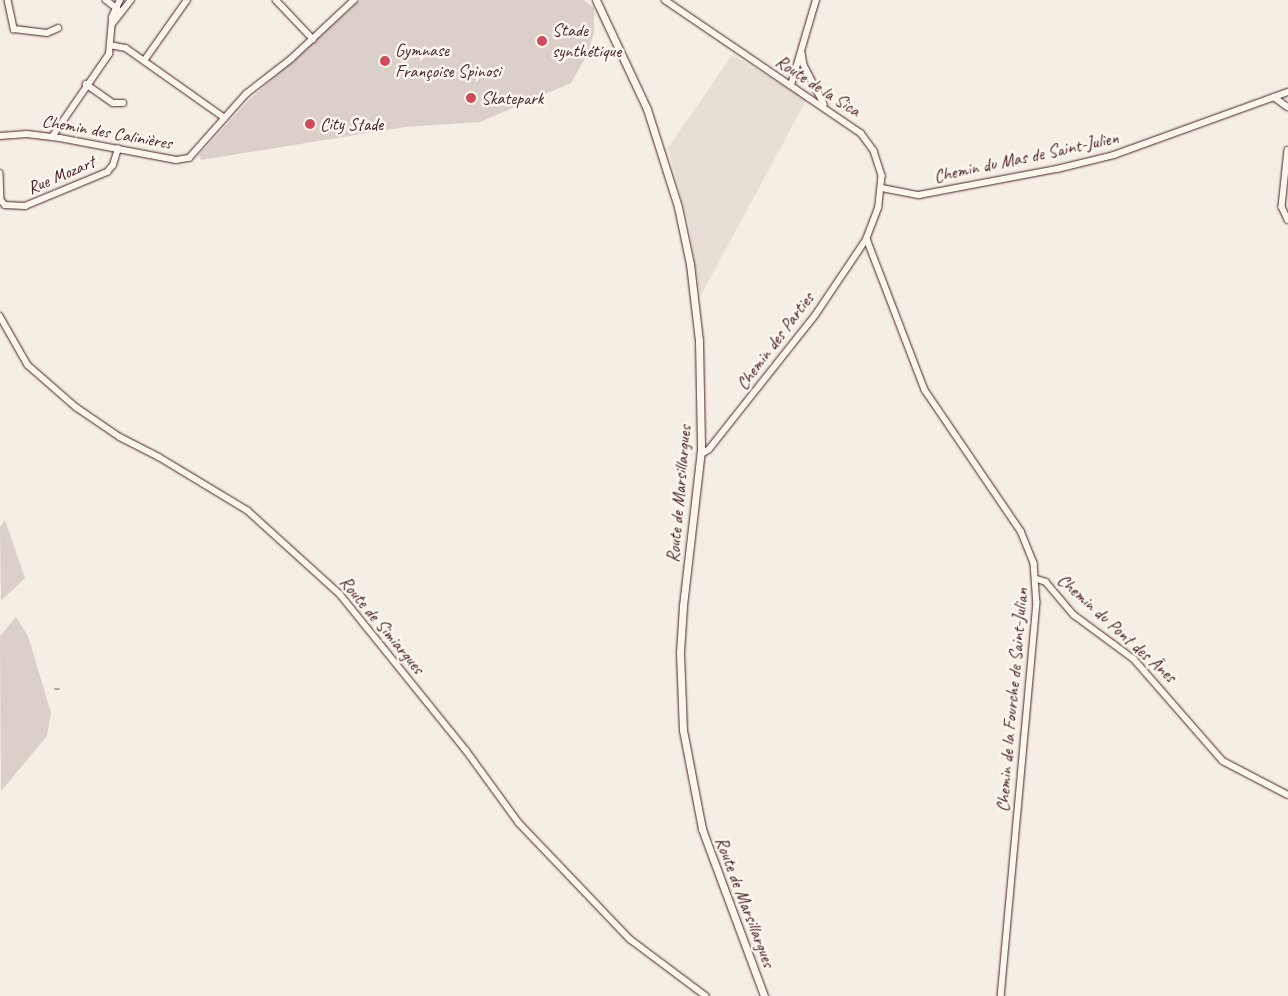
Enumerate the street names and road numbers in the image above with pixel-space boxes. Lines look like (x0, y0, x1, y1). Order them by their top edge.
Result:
street label: Route de la Sica (771, 50, 865, 122)
street label: Chemin des Calinières (40, 110, 174, 154)
street label: Chemin du Mas de Saint-Julien (932, 127, 1120, 187)
street label: Rue Mozart (24, 151, 98, 199)
street label: Chemin des Parties (731, 288, 819, 394)
street label: Route de Marsillargues (662, 424, 696, 564)
street label: Chemin du Pont des Ânes (1053, 569, 1181, 687)
street label: Route de Simiargues (335, 572, 429, 678)
street label: Chemin de la Fourche de Saint-Julian (991, 587, 1033, 813)
street label: Route de Marsillargues (710, 834, 780, 970)

